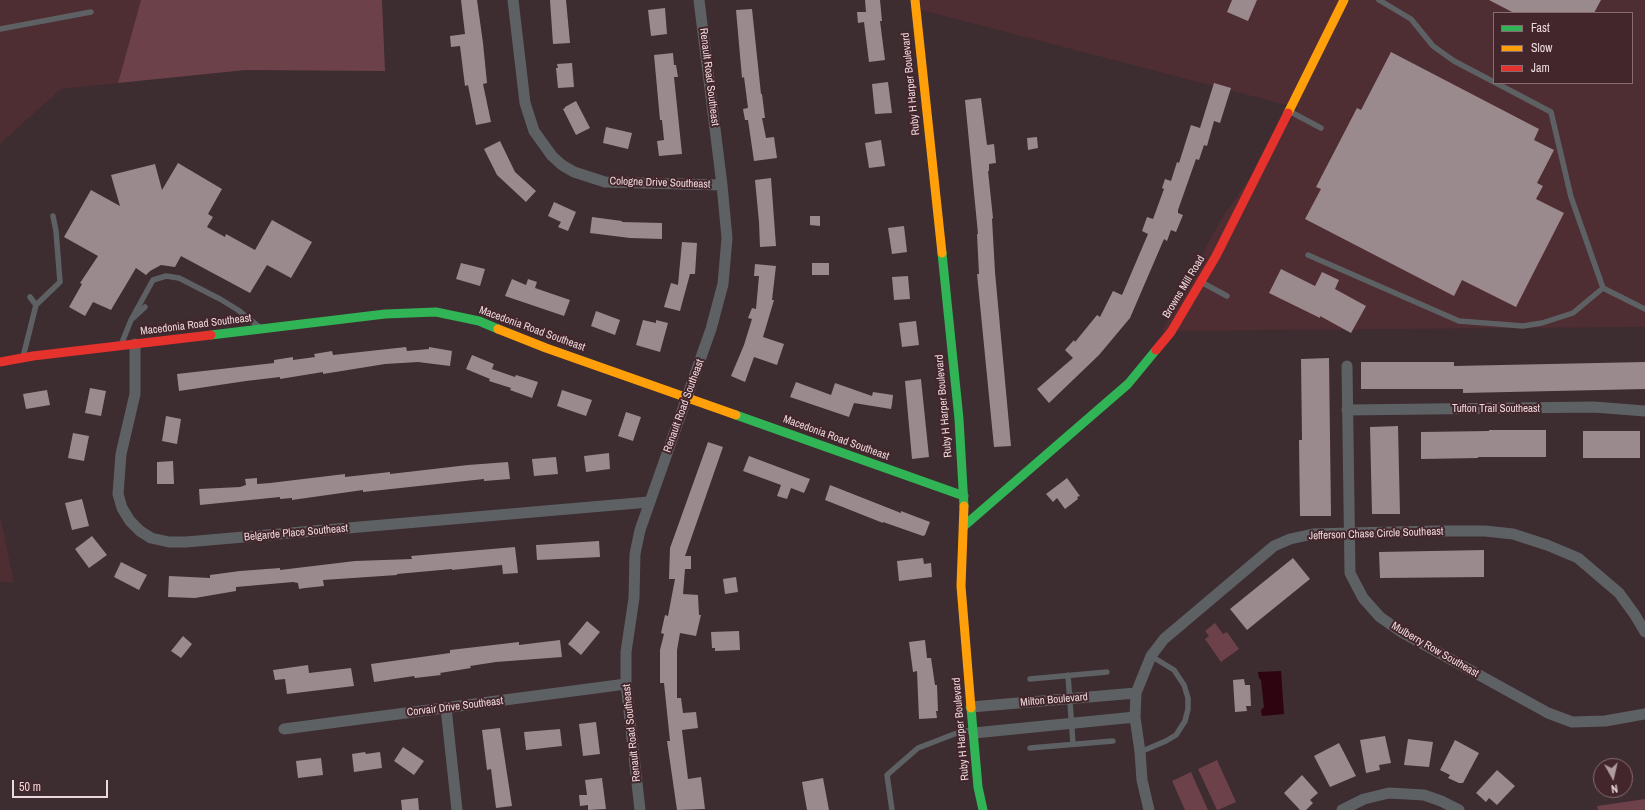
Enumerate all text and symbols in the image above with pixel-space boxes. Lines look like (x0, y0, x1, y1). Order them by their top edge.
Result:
legend (1493, 12, 1633, 84)
text: Fast (1531, 20, 1550, 36)
street label: Renault Road Southeast (696, 27, 722, 127)
street label: Ruby H Harper Boulevard (899, 32, 923, 136)
text: Slow (1531, 40, 1552, 56)
text: Jam (1531, 60, 1550, 76)
street label: Cologne Drive Southeast (609, 175, 711, 191)
street label: Browns Mill Road (1160, 253, 1208, 321)
street label: Macedonia Road Southeast (477, 304, 587, 354)
street label: Macedonia Road Southeast (140, 312, 252, 338)
street label: Ruby H Harper Boulevard (933, 354, 955, 458)
street label: Renault Road Southeast (661, 358, 707, 454)
street label: Tufton Trail Southeast (1452, 402, 1540, 416)
street label: Macedonia Road Southeast (781, 413, 891, 463)
street label: Belgarde Place Southeast (243, 522, 349, 544)
street label: Jefferson Chase Circle Southeast (1308, 525, 1444, 543)
street label: Mulberry Row Southeast (1389, 620, 1481, 680)
street label: Ruby H Harper Boulevard (950, 677, 972, 781)
street label: Renault Road Southeast (620, 683, 644, 783)
street label: Milton Boulevard (1020, 690, 1088, 710)
street label: Corvair Drive Southeast (406, 695, 504, 719)
north arrow (1593, 758, 1633, 798)
scale bar (14, 772, 110, 798)
text: 50 m (19, 779, 41, 795)
text: N (1610, 782, 1619, 796)

